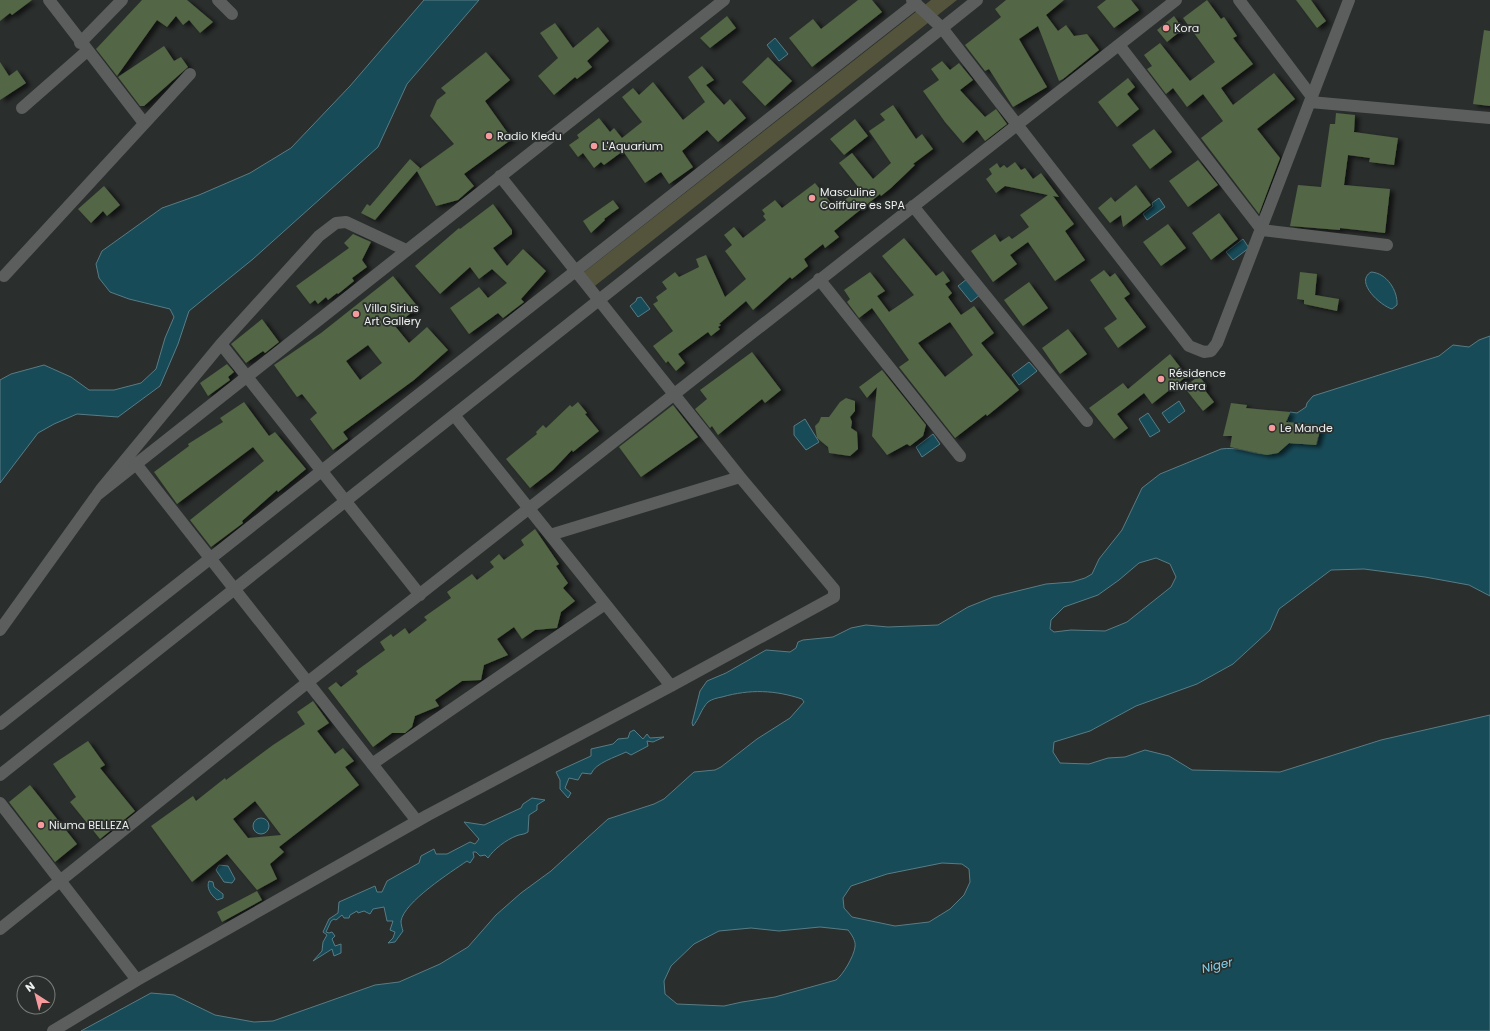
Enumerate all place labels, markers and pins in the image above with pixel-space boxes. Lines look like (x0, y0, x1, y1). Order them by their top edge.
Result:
place label: Kora (1174, 20, 1199, 36)
marker: Kora (1161, 23, 1171, 33)
place label: Radio Kledu (497, 128, 562, 144)
marker: Radio Kledu (484, 131, 494, 141)
place label: L'Aquarium (602, 138, 663, 154)
marker: L'Aquarium (589, 141, 599, 151)
place label: Masculine Coiffuire es SPA (820, 184, 905, 213)
marker: Masculine Coiffuire es SPA (807, 193, 817, 203)
place label: Villa Sirius Art Gallery (364, 300, 422, 329)
marker: Villa Sirius Art Gallery (351, 309, 361, 319)
place label: Résidence Riviera (1169, 365, 1226, 394)
marker: Résidence Riviera (1156, 374, 1166, 384)
place label: Le Mande (1280, 420, 1333, 436)
marker: Le Mande (1267, 423, 1277, 433)
place label: Niuma BELLEZA (49, 817, 130, 833)
marker: Niuma BELLEZA (36, 820, 46, 830)

